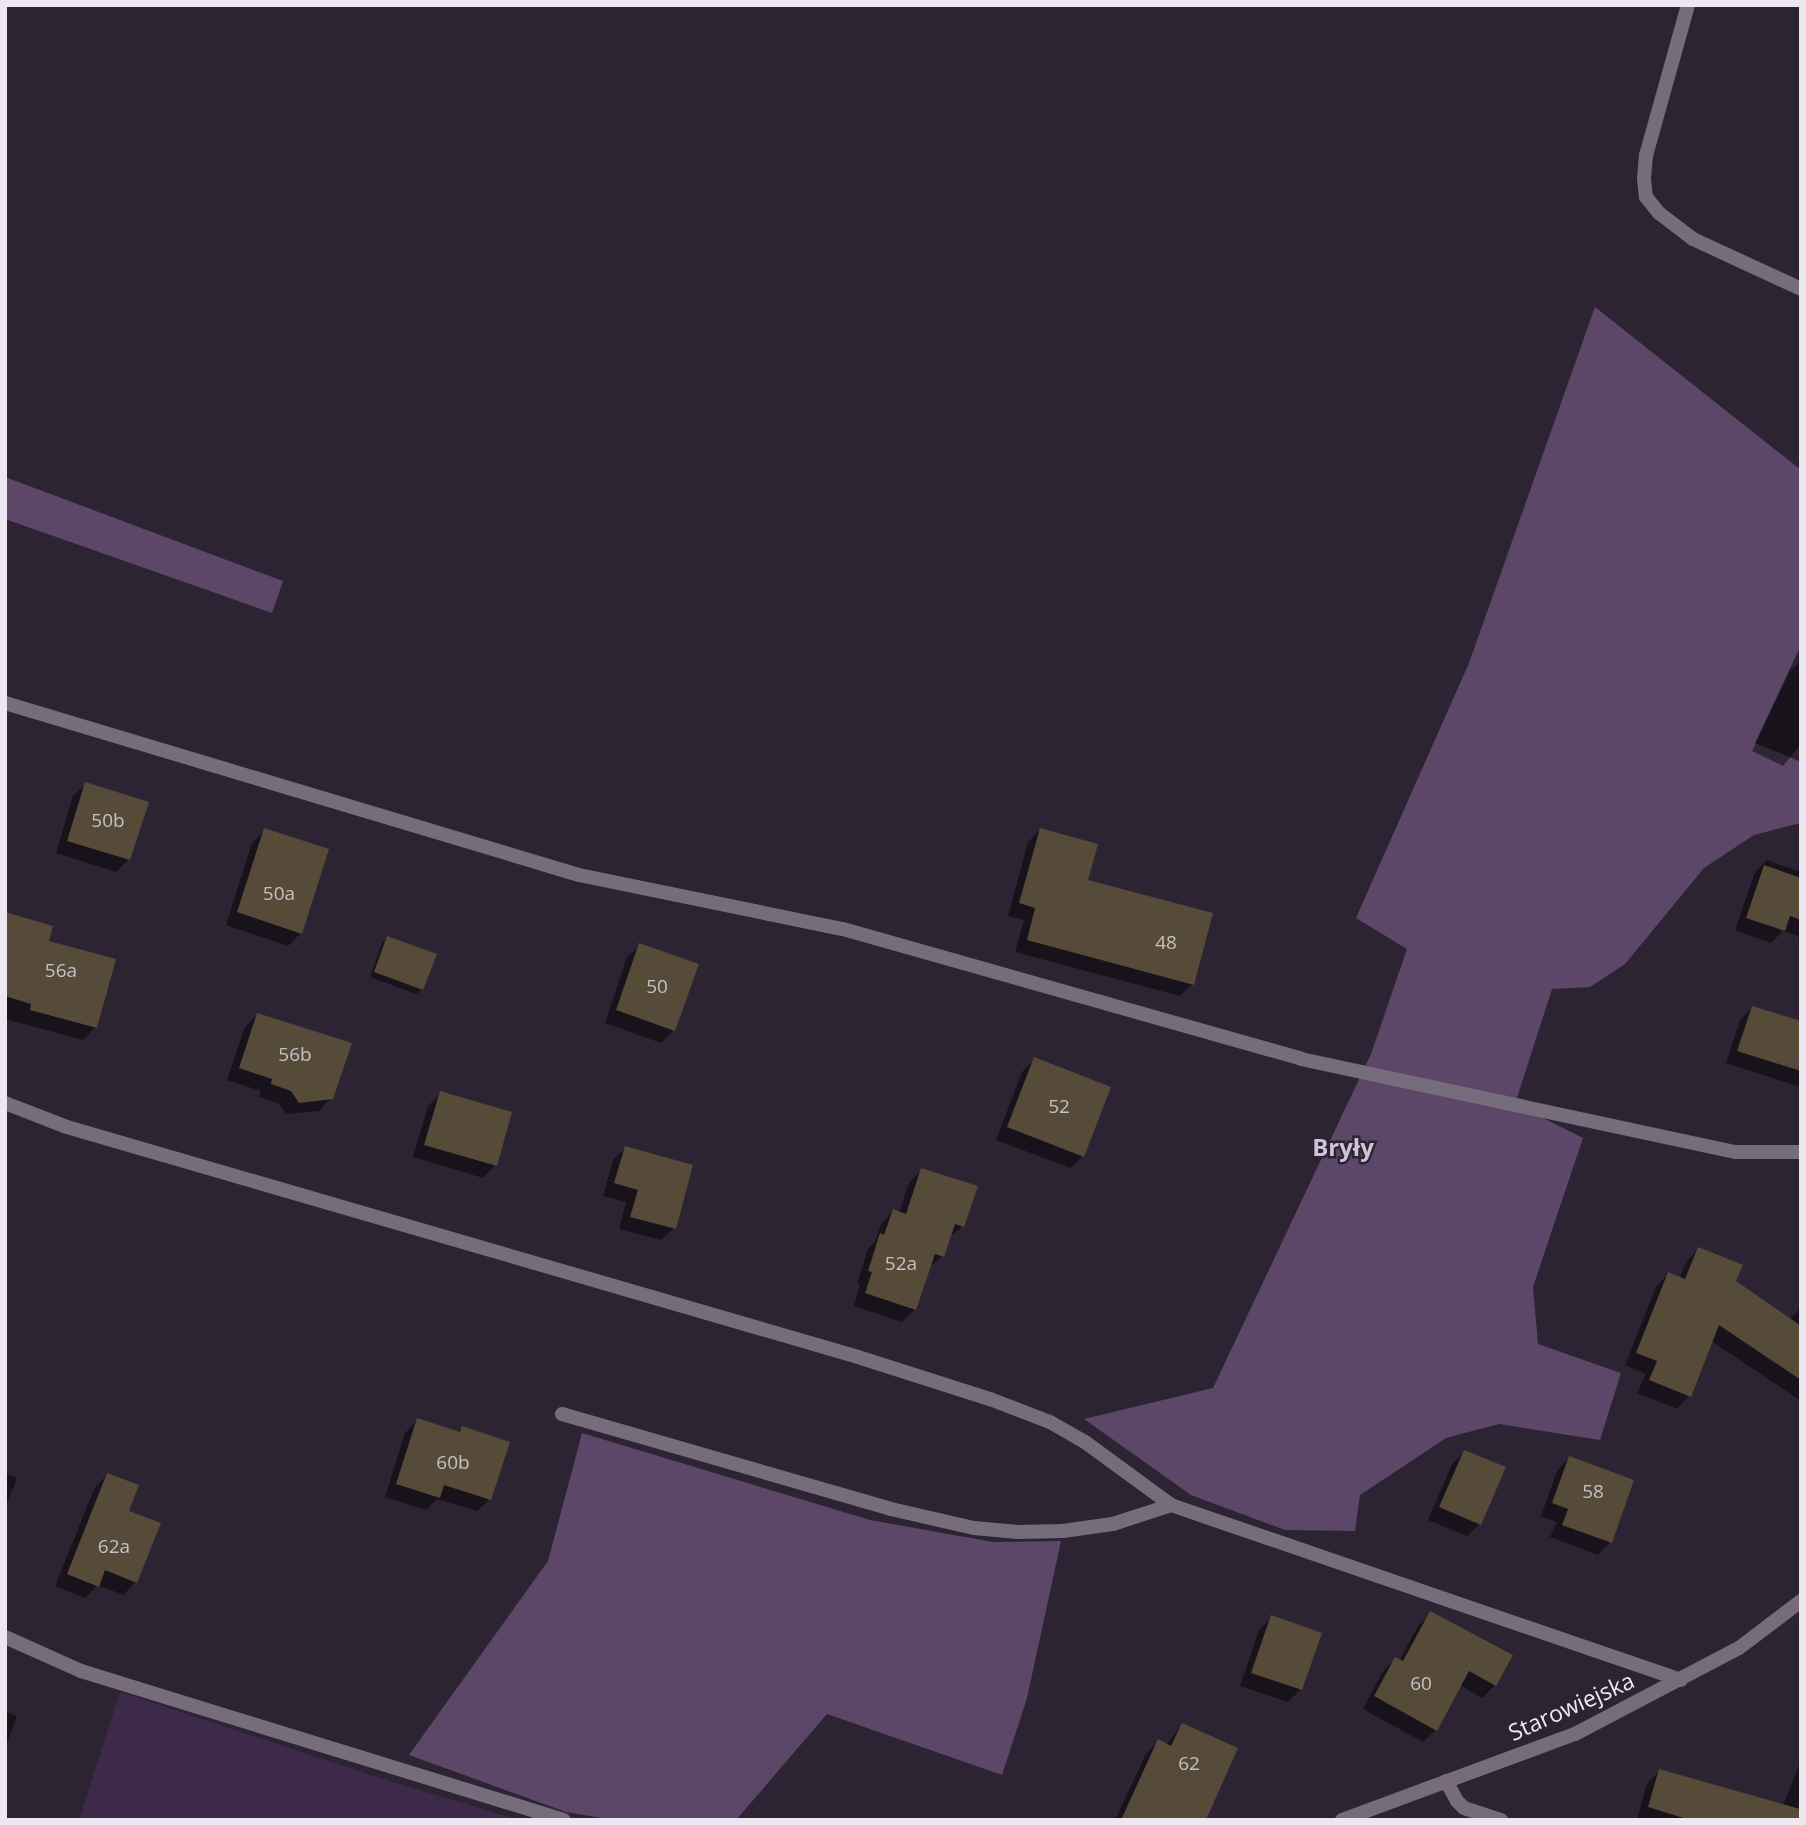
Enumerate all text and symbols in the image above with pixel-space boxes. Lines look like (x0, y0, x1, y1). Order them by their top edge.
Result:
house number: 50b (91, 810, 125, 832)
house number: 50a (263, 883, 295, 905)
house number: 48 (1155, 932, 1177, 954)
house number: 56a (45, 960, 77, 982)
house number: 50 (646, 976, 668, 998)
house number: 56b (278, 1044, 312, 1066)
house number: 52 (1048, 1096, 1070, 1118)
district label: Bryły (1312, 1133, 1374, 1161)
house number: 52a (885, 1253, 917, 1275)
house number: 60b (436, 1452, 470, 1474)
house number: 58 (1582, 1481, 1604, 1503)
house number: 62a (98, 1536, 130, 1558)
street label: Starowiejska (1504, 1666, 1638, 1746)
house number: 60 (1410, 1673, 1432, 1695)
house number: 62 (1178, 1753, 1200, 1775)

